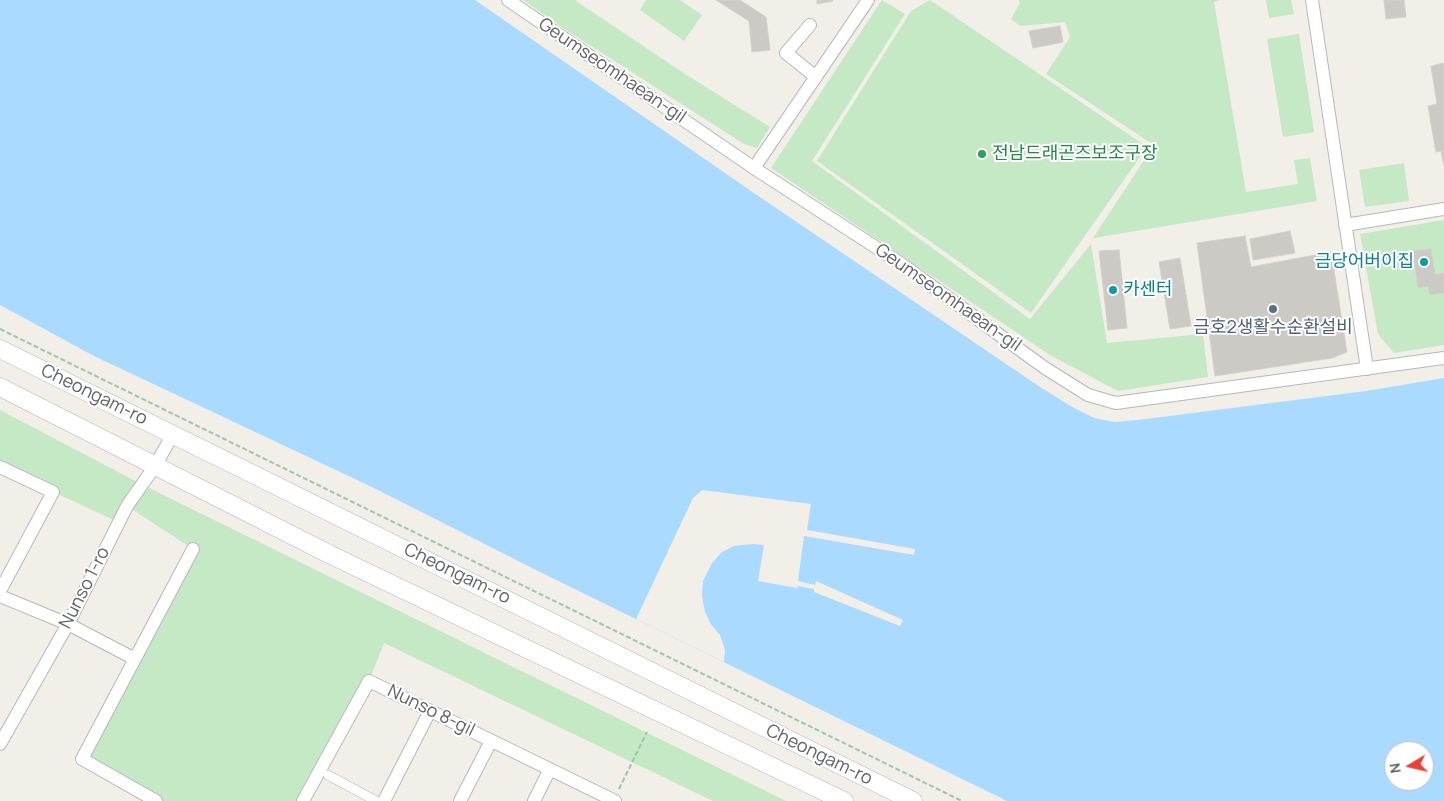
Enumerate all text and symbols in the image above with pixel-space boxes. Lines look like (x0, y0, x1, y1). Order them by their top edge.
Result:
street label: Geumseomhaean-gil (534, 14, 690, 128)
place label: 전남드래곤즈보조구장 (992, 143, 1158, 165)
marker: 전남드래곤즈보조구장 (976, 148, 988, 160)
street label: Geumseomhaean-gil (871, 239, 1025, 357)
place label: 금당어버이집 (1315, 251, 1414, 273)
marker: 금당어버이집 (1418, 256, 1430, 268)
place label: 카센터 (1123, 279, 1173, 301)
marker: 카센터 (1107, 284, 1119, 296)
marker: 금호2생활수순환설비 (1267, 303, 1279, 315)
place label: 금호2생활수순환설비 (1193, 317, 1353, 339)
street label: Cheongam-ro (37, 360, 151, 430)
street label: Cheongam-ro (400, 539, 514, 609)
street label: Nunso 1-ro (55, 543, 115, 633)
street label: Nunso 8-gil (384, 681, 478, 741)
street label: Cheongam-ro (762, 720, 876, 790)
north arrow (1384, 741, 1434, 791)
text: N (1385, 762, 1405, 775)

